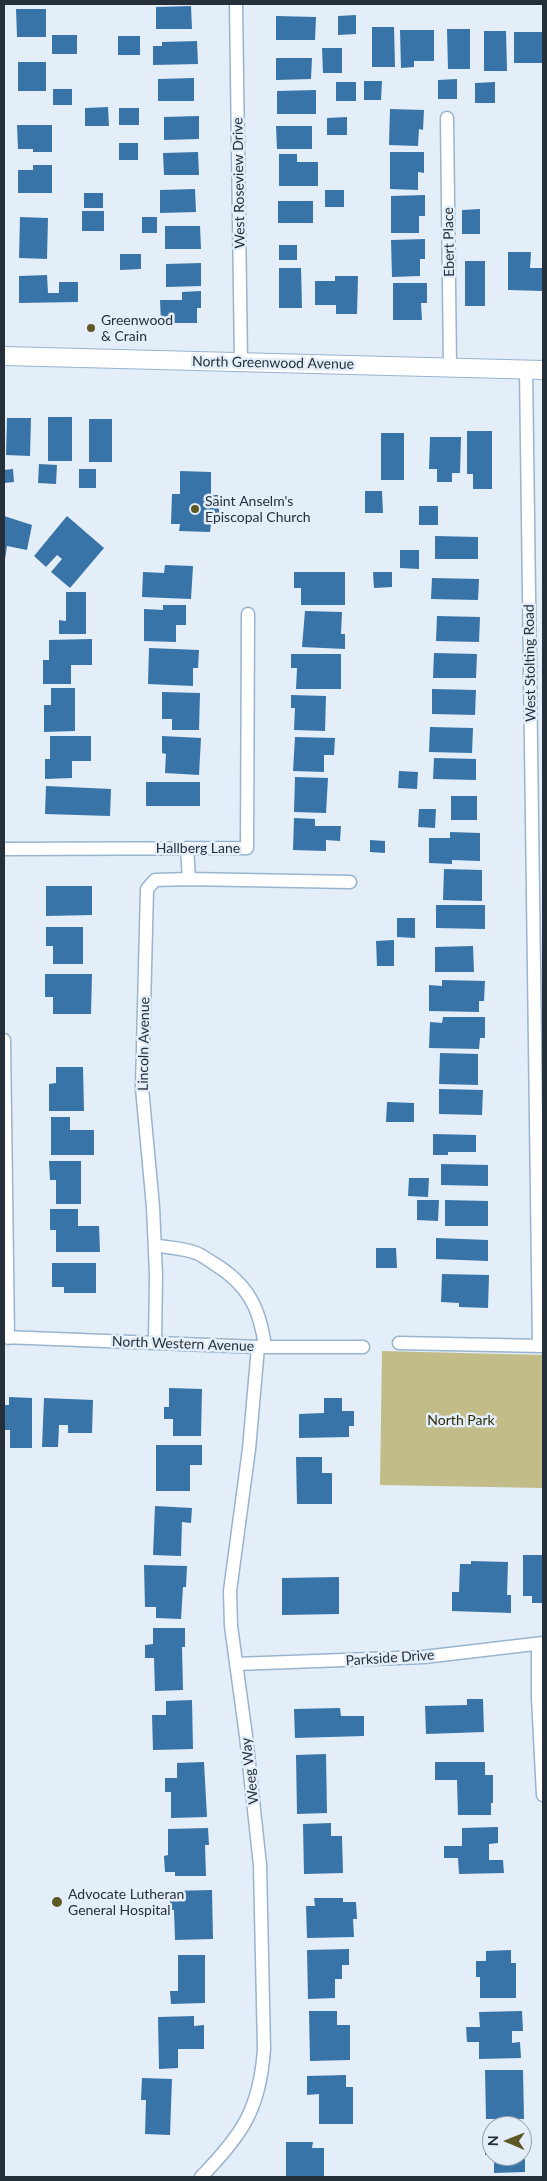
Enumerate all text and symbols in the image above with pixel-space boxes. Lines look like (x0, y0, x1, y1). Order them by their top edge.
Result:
street label: West Roseview Drive (229, 117, 249, 249)
street label: Ebert Place (440, 207, 458, 277)
place label: Greenwood & Crain (101, 312, 173, 344)
marker: Greenwood & Crain (85, 322, 97, 334)
street label: North Greenwood Avenue (192, 353, 354, 373)
place label: Saint Anselm's Episcopal Church (205, 493, 311, 526)
marker: Saint Anselm's Episcopal Church (189, 503, 201, 515)
street label: West Stolting Road (521, 604, 539, 722)
street label: Hallberg Lane (156, 840, 240, 856)
street label: Lincoln Avenue (135, 997, 153, 1091)
street label: North Western Avenue (112, 1333, 254, 1355)
park label: North Park (427, 1412, 495, 1428)
street label: Parkside Drive (345, 1647, 435, 1669)
street label: Weeg Way (238, 1737, 262, 1805)
place label: Advocate Lutheran General Hospital (68, 1886, 184, 1918)
marker: Advocate Lutheran General Hospital (50, 1895, 64, 1909)
north arrow (482, 2116, 532, 2166)
text: N (484, 2135, 501, 2146)

